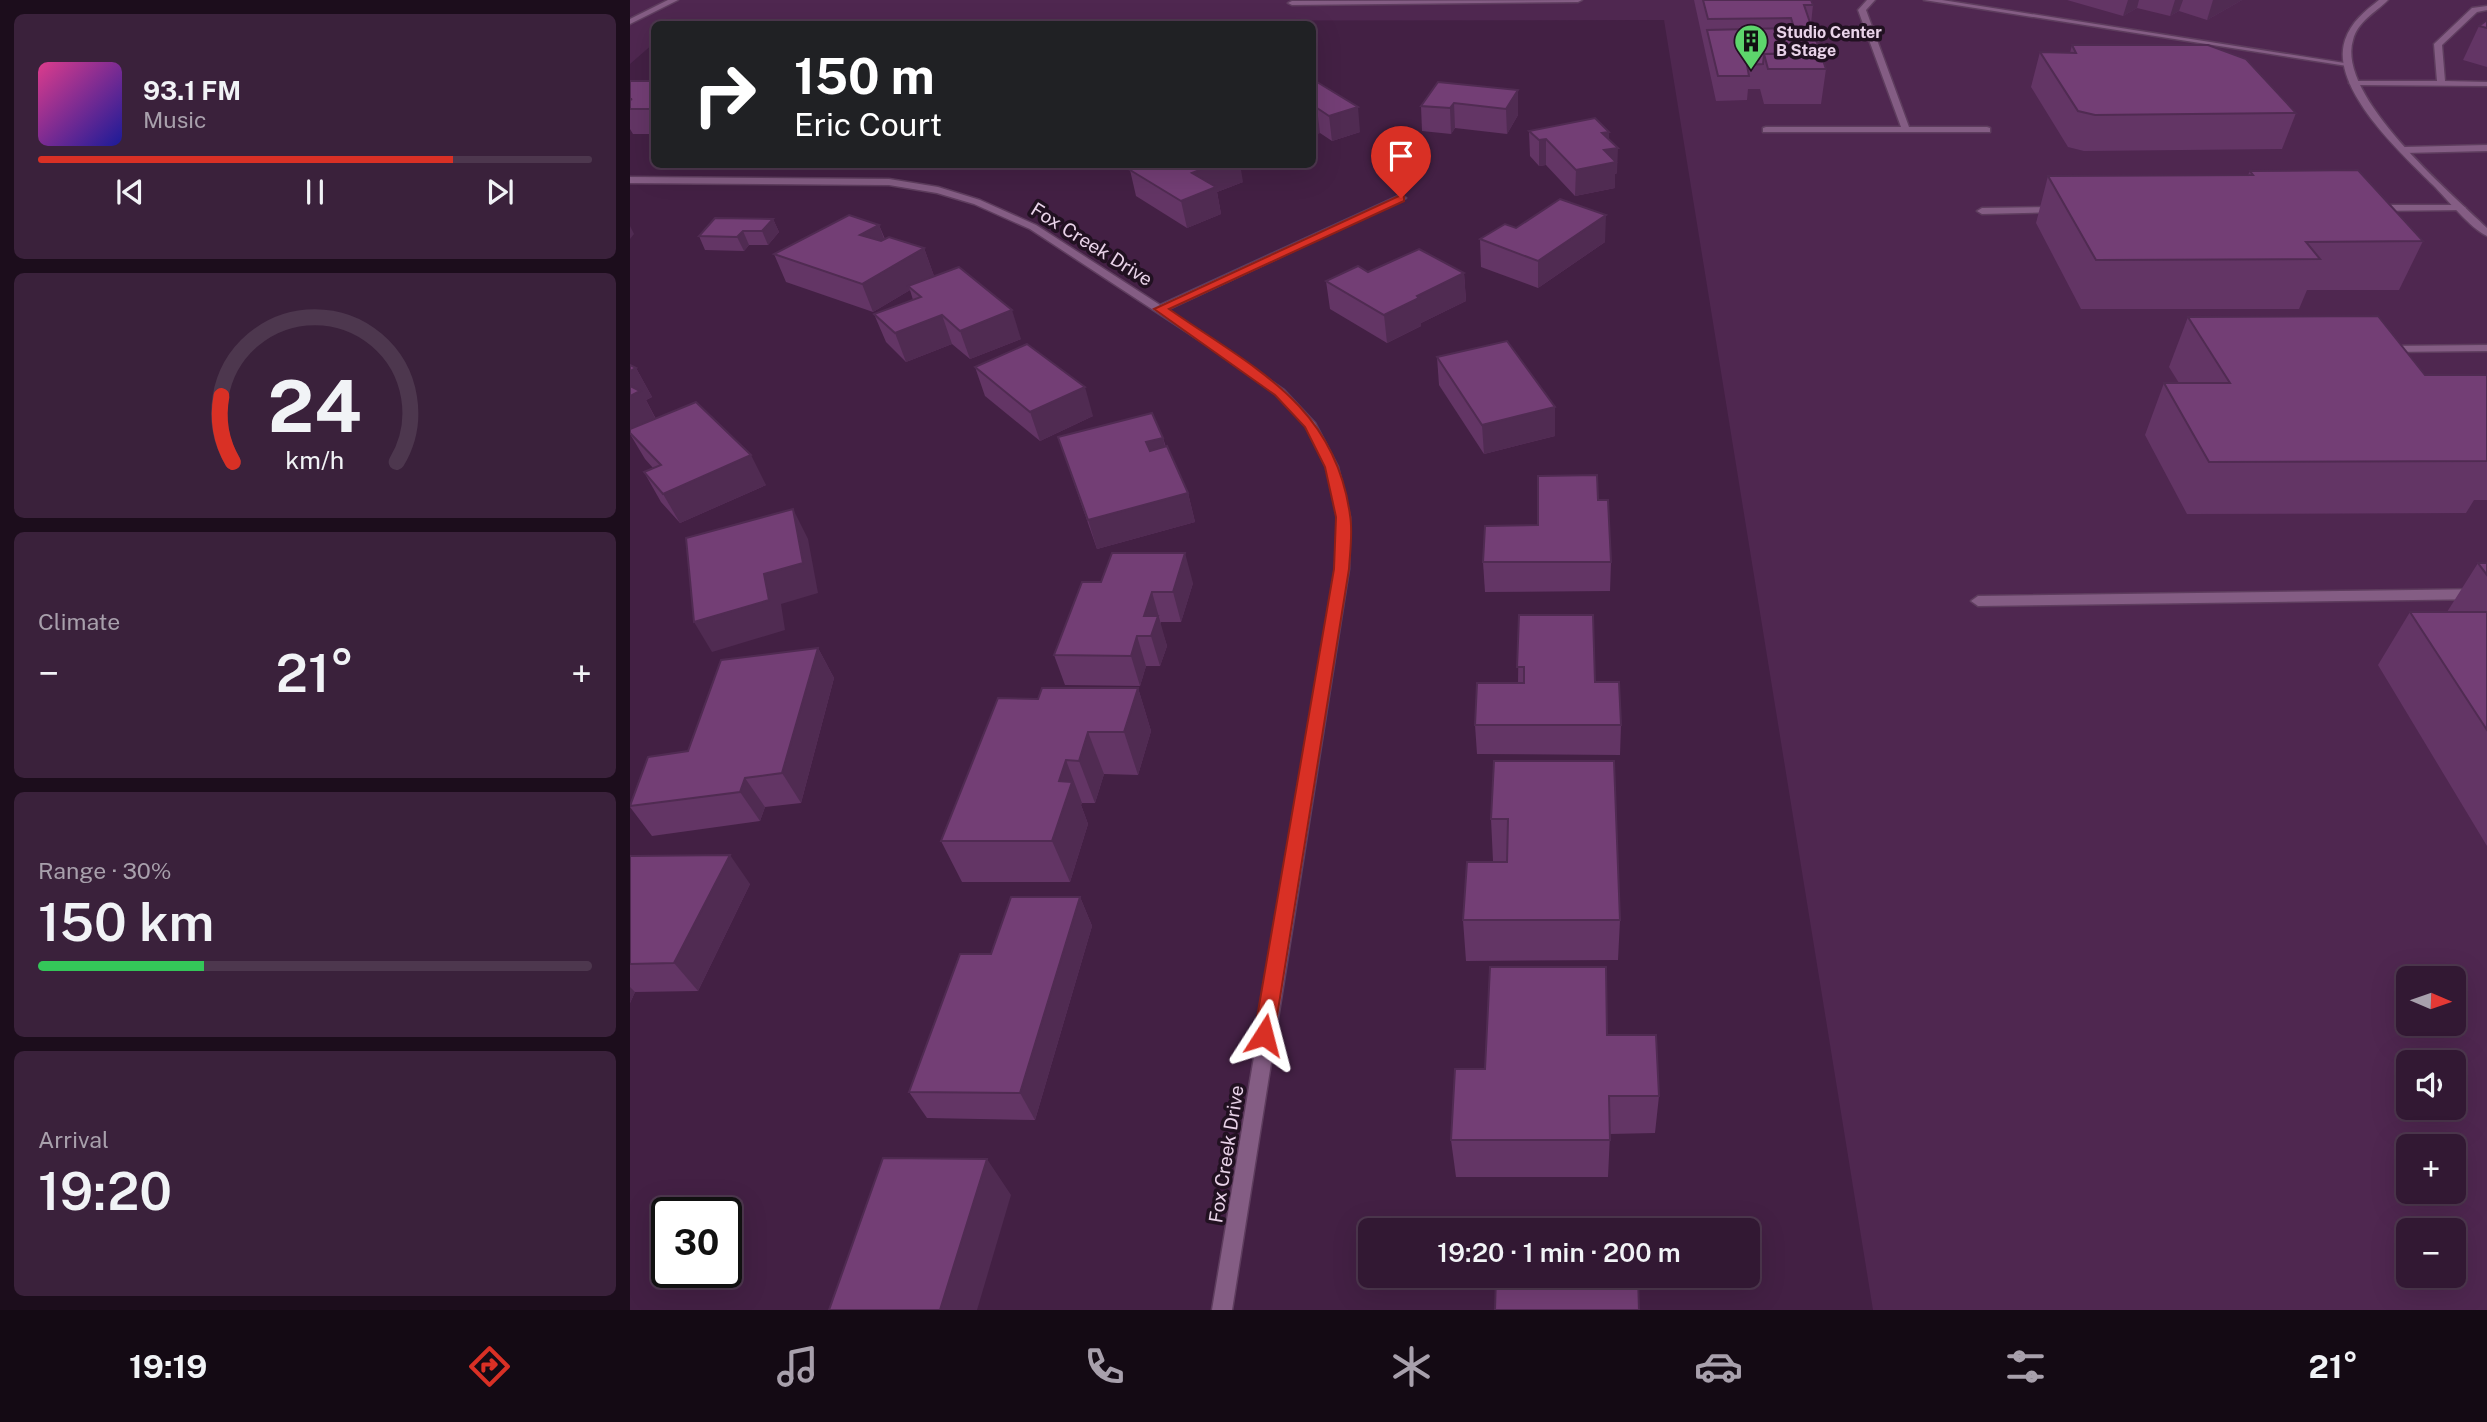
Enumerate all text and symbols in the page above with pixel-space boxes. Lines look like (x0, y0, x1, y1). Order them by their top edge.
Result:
building icon: Studio Center B Stage (1732, 22, 1770, 71)
place label: Studio Center B Stage (1776, 23, 1882, 60)
text: 150 m (794, 47, 935, 105)
icon: right (679, 49, 770, 140)
text: 93.1 FM (143, 75, 241, 106)
text: Music (143, 106, 207, 133)
text: Eric Court (794, 106, 942, 143)
pin (1371, 126, 1431, 198)
icon: arrive (1382, 137, 1420, 175)
icon: previous (111, 173, 149, 211)
icon: pause (296, 173, 334, 211)
icon: next (481, 173, 519, 211)
street label: Fox Creek Drive (1027, 198, 1157, 290)
text: 24 (268, 363, 362, 448)
text: km/h (286, 445, 344, 475)
text: Climate (38, 608, 120, 635)
text: 21° (276, 643, 354, 704)
text: − (38, 651, 59, 696)
text: + (571, 651, 592, 696)
text: Range · 30% (38, 857, 172, 884)
text: 150 km (38, 892, 214, 953)
north arrow (2396, 966, 2466, 1036)
map controls (2396, 966, 2466, 1288)
position arrow (1227, 998, 1301, 1072)
button: sound (2396, 1050, 2466, 1120)
street label: Fox Creek Drive (1204, 1084, 1248, 1224)
text: Arrival (38, 1126, 109, 1153)
button: + (2396, 1134, 2466, 1204)
text: 19:20 (38, 1161, 172, 1222)
speed limit sign: 30 (651, 1197, 742, 1288)
button: − (2396, 1218, 2466, 1288)
text: 19:20 · 1 min · 200 m (1437, 1237, 1681, 1268)
icon: directions (465, 1342, 514, 1391)
icon: music (773, 1342, 822, 1391)
icon: phone (1080, 1342, 1129, 1391)
icon: climate (1387, 1342, 1436, 1391)
icon: car (1694, 1342, 1743, 1391)
icon: filters (2001, 1342, 2050, 1391)
text: 19:19 (129, 1348, 207, 1385)
text: 21° (2309, 1348, 2358, 1385)

